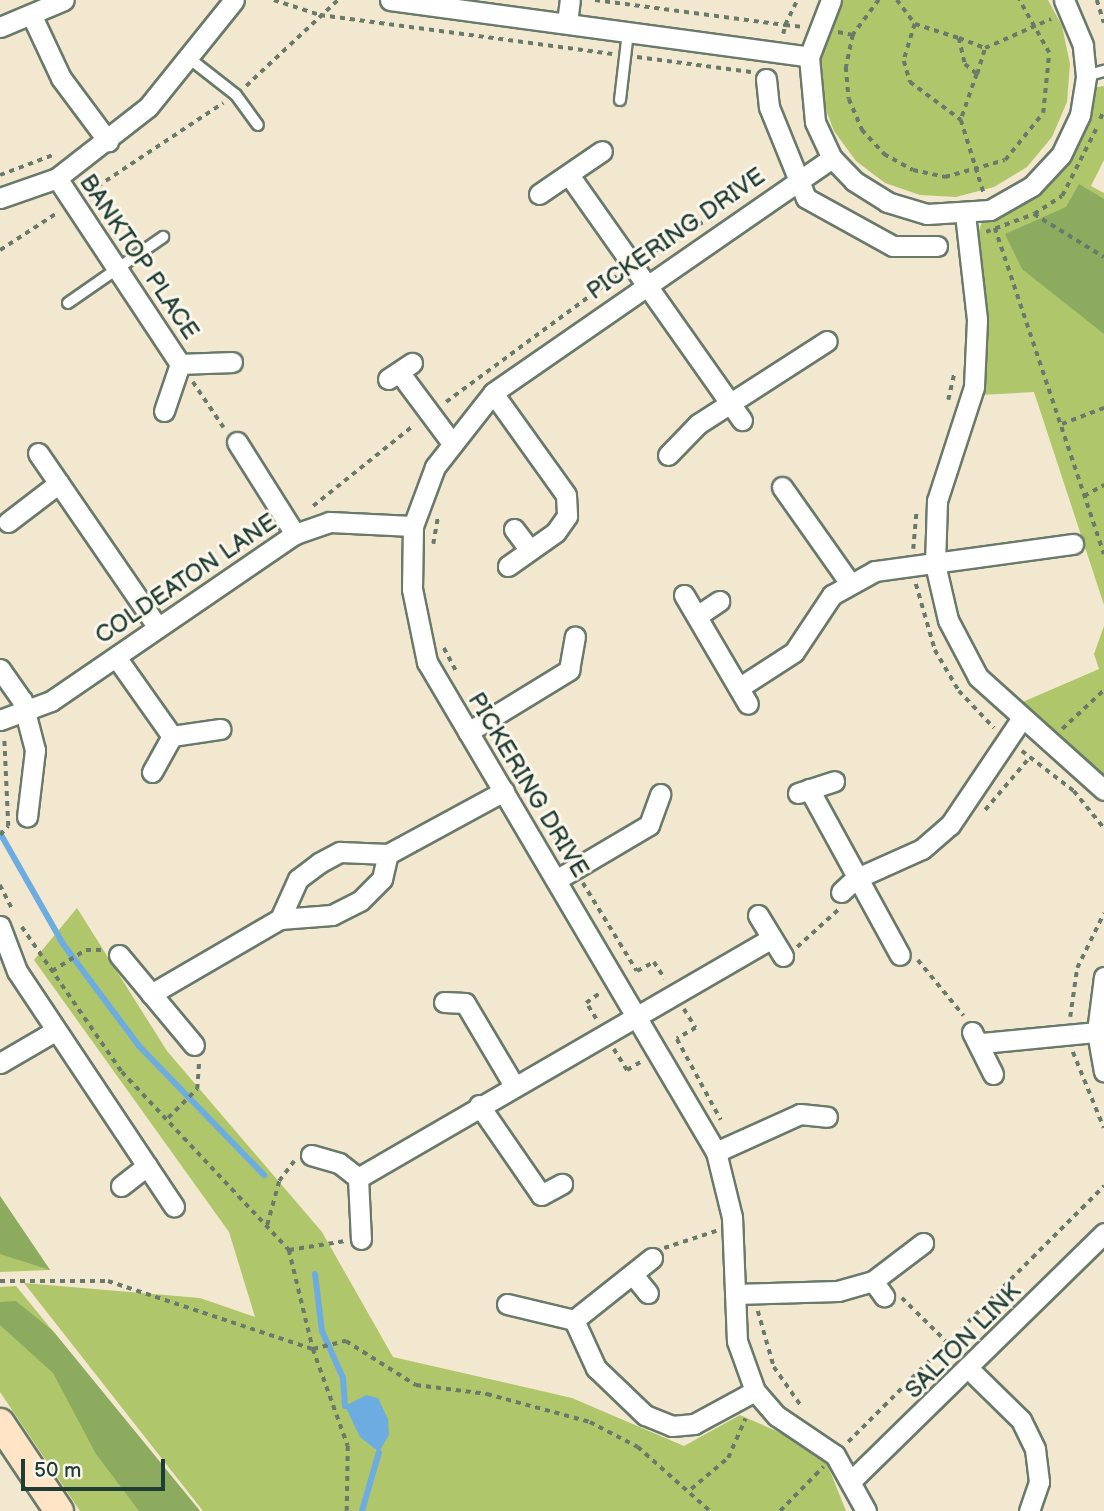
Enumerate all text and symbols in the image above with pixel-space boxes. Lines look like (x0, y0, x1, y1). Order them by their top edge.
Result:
street label: PICKERING DRIVE (581, 162, 771, 306)
street label: BANKTOP PLACE (73, 169, 205, 345)
street label: COLDEATON LANE (90, 508, 282, 650)
street label: PICKERING DRIVE (461, 687, 595, 883)
street label: SALTON LINK (899, 1277, 1027, 1405)
scale bar (24, 1444, 168, 1488)
text: 50 m (34, 1458, 81, 1483)

